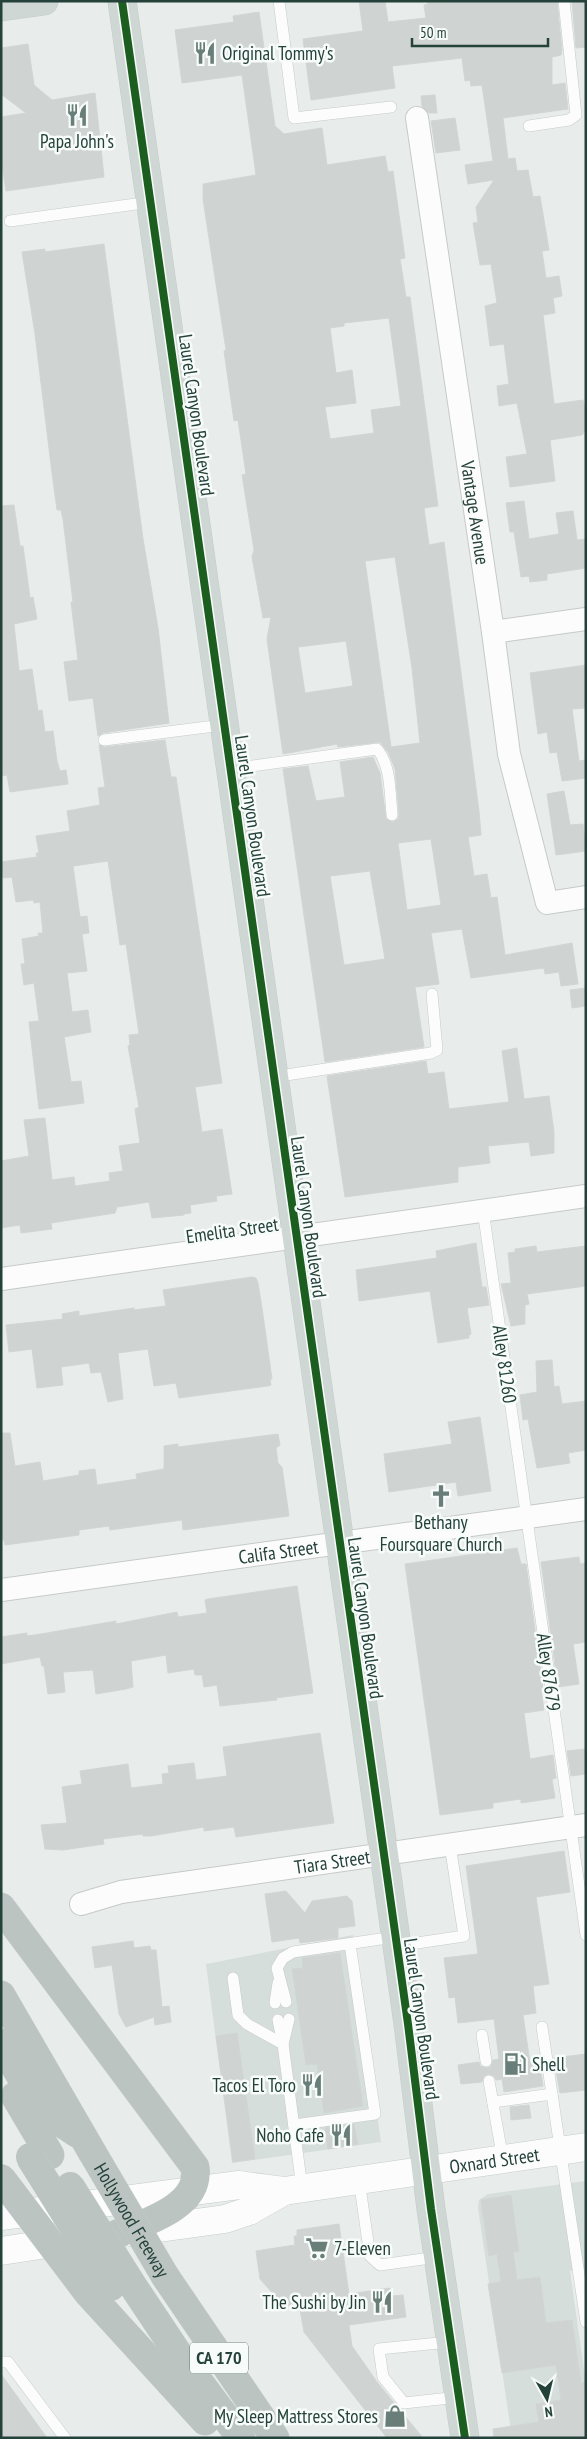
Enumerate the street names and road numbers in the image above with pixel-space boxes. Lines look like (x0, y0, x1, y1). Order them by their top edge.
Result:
street label: Laurel Canyon Boulevard (174, 333, 220, 497)
street label: Vantage Avenue (456, 458, 495, 566)
street label: Laurel Canyon Boulevard (230, 734, 276, 898)
street label: Laurel Canyon Boulevard (286, 1135, 332, 1299)
street label: Emelita Street (184, 1212, 281, 1248)
street label: Alley 81260 (488, 1323, 522, 1405)
street label: Califa Street (237, 1534, 321, 1569)
street label: Laurel Canyon Boulevard (343, 1536, 389, 1700)
street label: Alley 87679 (532, 1631, 566, 1713)
street label: Tiara Street (292, 1844, 372, 1879)
street label: Laurel Canyon Boulevard (399, 1937, 445, 2101)
street label: Oxnard Street (448, 2142, 542, 2179)
street label: Hollywood Freeway (89, 2158, 176, 2282)
road number: CA 170 (190, 2342, 248, 2374)

